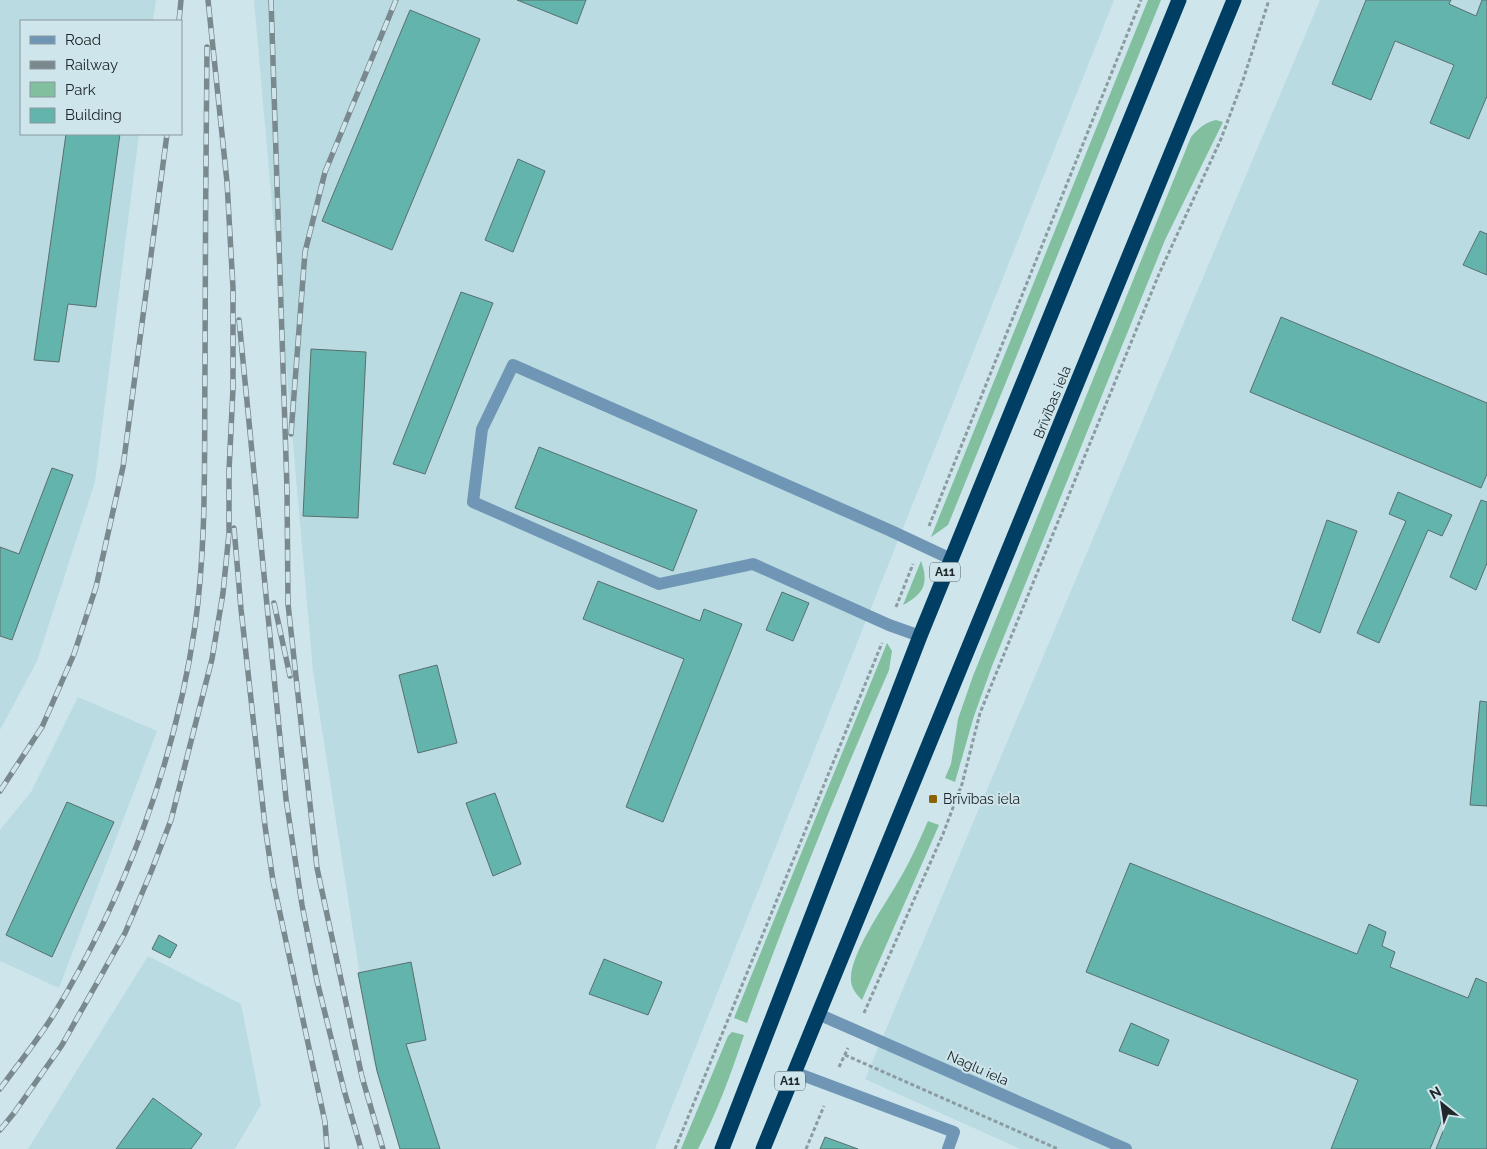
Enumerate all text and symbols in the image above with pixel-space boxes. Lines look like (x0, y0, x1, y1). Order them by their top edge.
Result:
legend (20, 20, 182, 135)
text: Road (65, 31, 101, 49)
text: Railway (65, 56, 118, 74)
text: Park (65, 81, 96, 99)
text: Building (65, 106, 122, 124)
street label: Brīvības iela (1030, 363, 1074, 441)
road number: A11 (930, 562, 960, 582)
place label: Brīvības iela (943, 791, 1020, 807)
marker: Brīvības iela (927, 793, 939, 805)
street label: Naglu iela (945, 1047, 1011, 1089)
road number: A11 (775, 1072, 805, 1090)
north arrow (1417, 1079, 1467, 1129)
text: N (1427, 1083, 1444, 1102)

